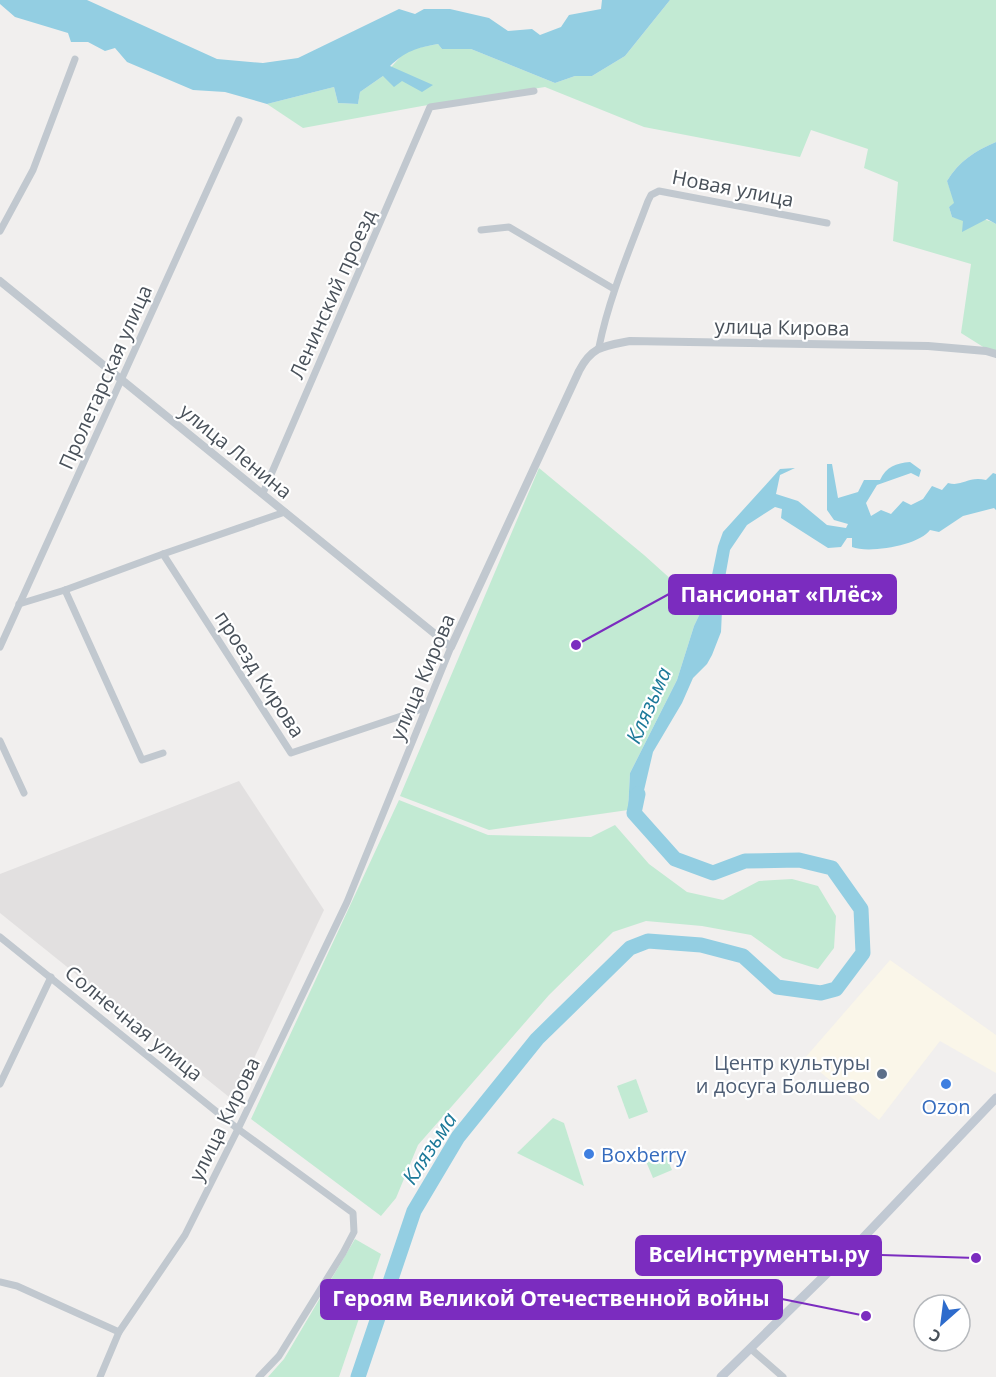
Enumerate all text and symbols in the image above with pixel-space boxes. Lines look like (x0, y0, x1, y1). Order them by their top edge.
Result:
street label: Новая улица (670, 163, 796, 213)
street label: Ленинский проезд (282, 204, 382, 383)
street label: Пролетарская улица (52, 280, 158, 474)
street label: улица Кирова (714, 312, 850, 342)
street label: улица Ленина (174, 397, 298, 505)
callout: Пансионат «Плёс» (669, 575, 896, 614)
text: Пансионат «Плёс» (680, 580, 884, 608)
street label: проезд Кирова (209, 605, 311, 743)
street label: улица Кирова (383, 610, 461, 744)
water label: Клязьма (619, 662, 677, 748)
street label: Солнечная улица (59, 959, 209, 1087)
place label: Центр культуры и досуга Болшево (696, 1049, 870, 1099)
street label: улица Кирова (182, 1053, 266, 1185)
marker: Центр культуры и досуга Болшево (875, 1067, 889, 1081)
marker: Ozon (939, 1077, 953, 1091)
place label: Ozon (921, 1093, 971, 1120)
water label: Клязьма (395, 1106, 463, 1189)
place label: Boxberry (601, 1141, 687, 1168)
marker: Boxberry (582, 1147, 596, 1161)
callout: ВсеИнструменты.ру (636, 1236, 881, 1275)
text: ВсеИнструменты.ру (649, 1240, 869, 1268)
callout: Героям Великой Отечественной войны (321, 1280, 782, 1319)
text: Героям Великой Отечественной войны (332, 1284, 770, 1312)
north arrow (912, 1293, 972, 1353)
text: С (925, 1324, 945, 1348)

